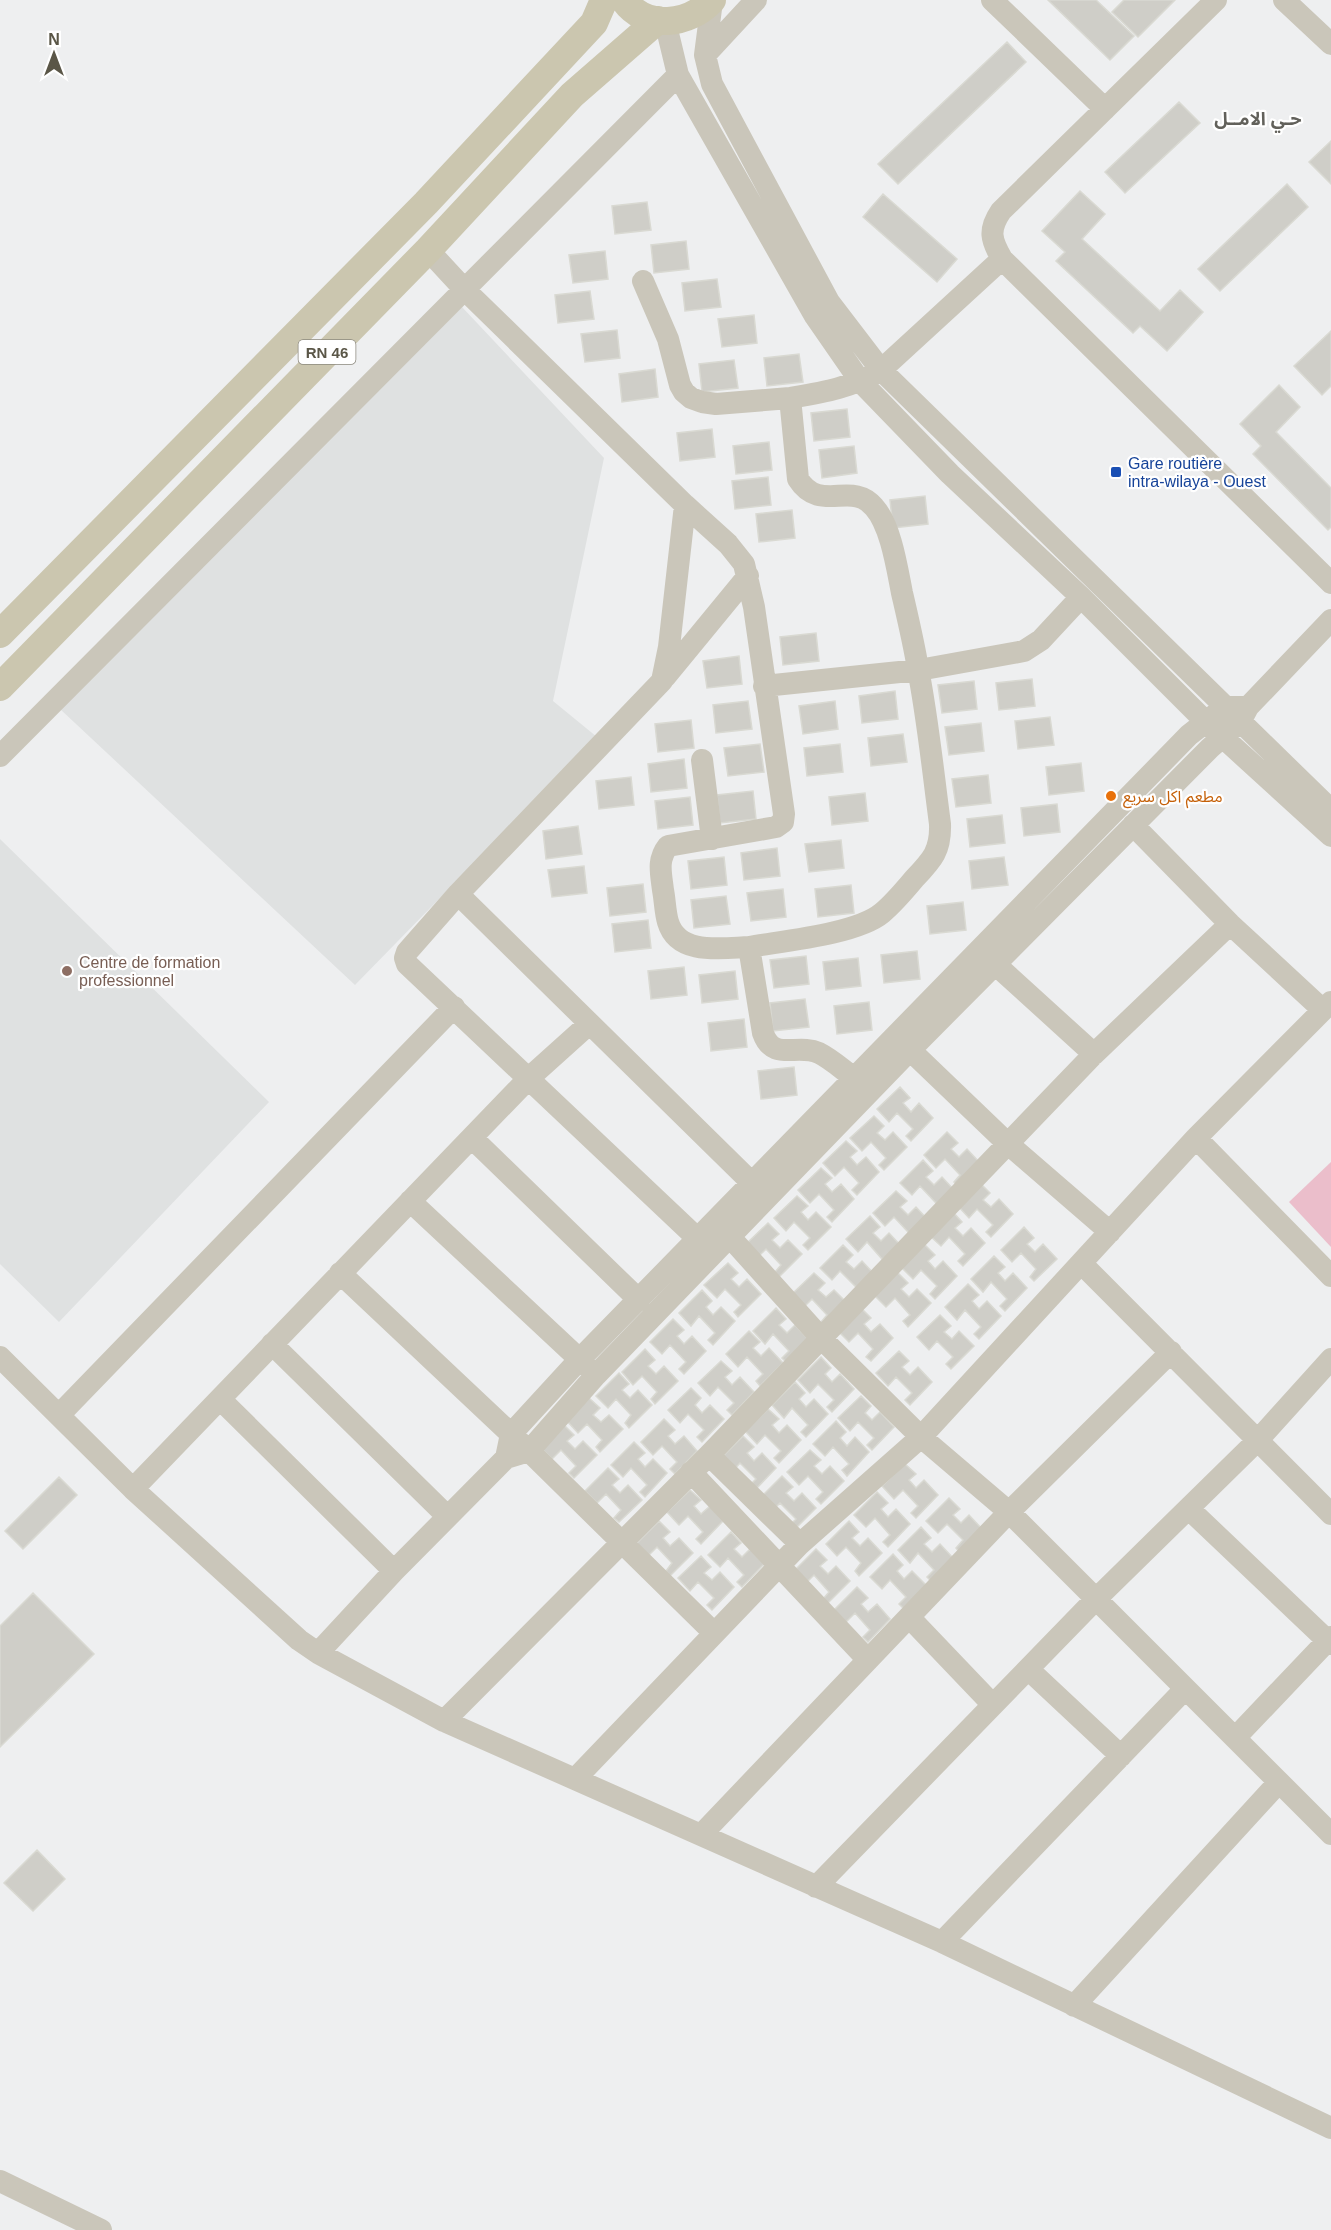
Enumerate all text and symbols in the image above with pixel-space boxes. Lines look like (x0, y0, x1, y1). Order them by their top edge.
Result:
north arrow (24, 24, 84, 84)
text: N (48, 31, 60, 48)
district label: حـي الامــل (1214, 109, 1302, 133)
road number: RN 46 (298, 340, 356, 364)
place label: Gare routière intra-wilaya - Ouest (1128, 455, 1266, 490)
marker: Gare routière intra-wilaya - Ouest (1109, 465, 1123, 479)
place label: مطعم اكل سريع (1123, 788, 1223, 809)
marker: مطعم اكل سريع (1104, 789, 1118, 803)
place label: Centre de formation professionnel (79, 954, 220, 989)
marker: Centre de formation professionnel (60, 964, 74, 978)

